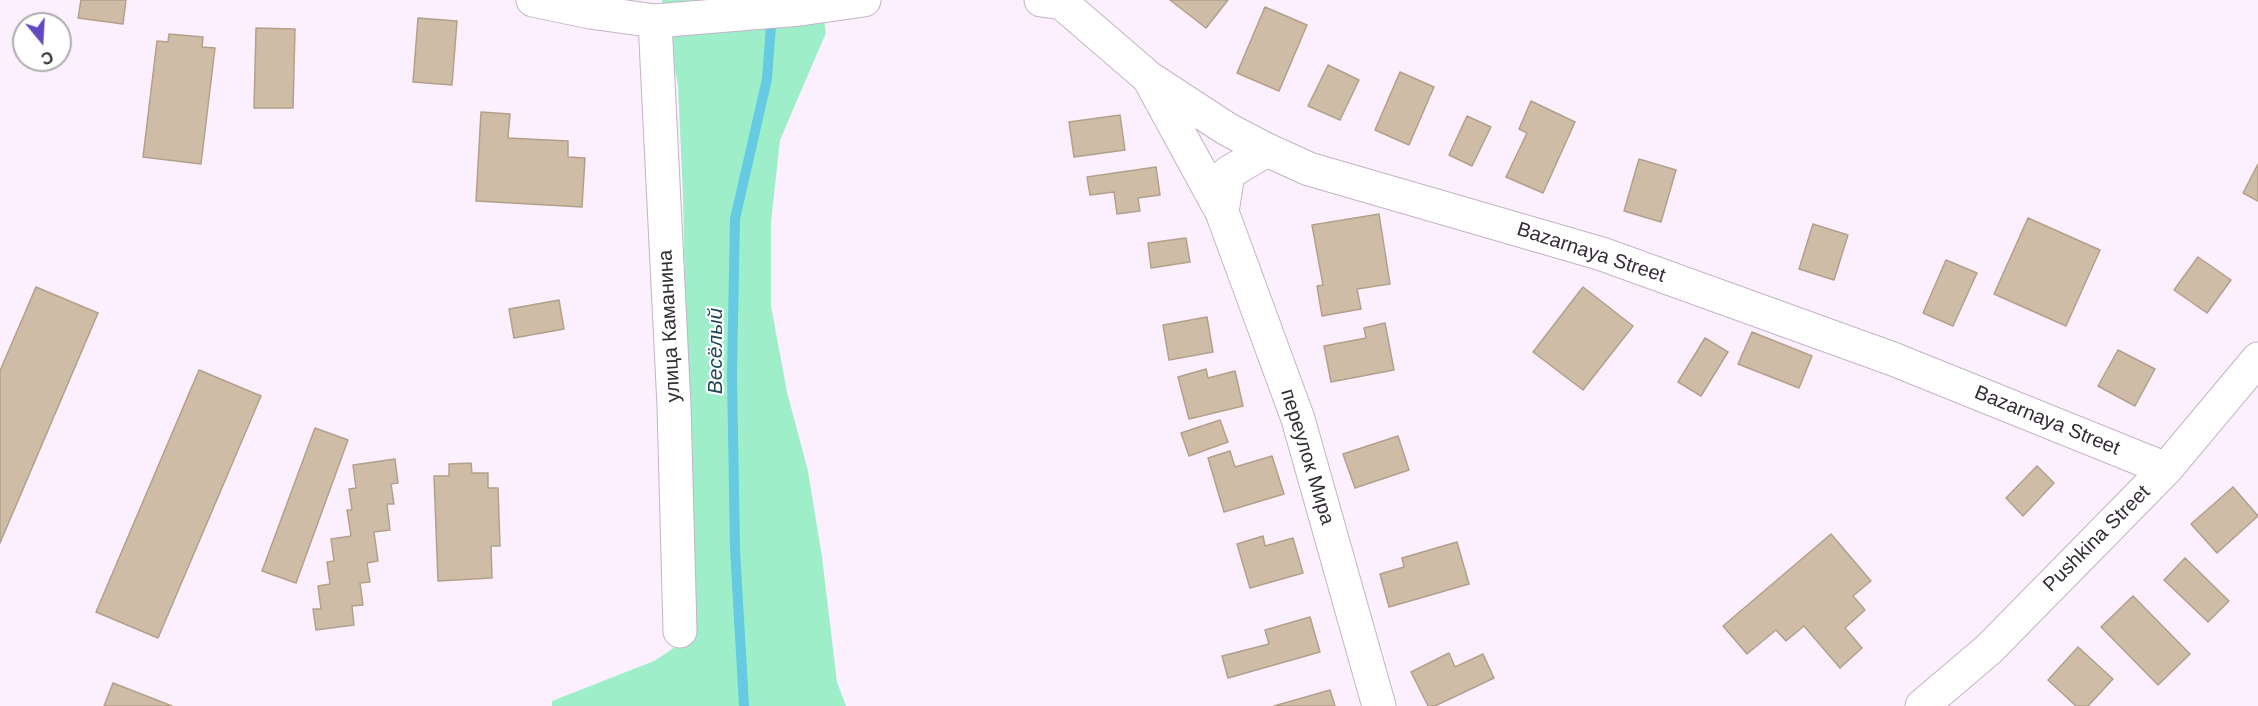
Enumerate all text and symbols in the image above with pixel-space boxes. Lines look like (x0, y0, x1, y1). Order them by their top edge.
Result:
north arrow (12, 12, 72, 72)
text: С (39, 48, 55, 68)
street label: Bazarnaya Street (1514, 218, 1668, 288)
street label: улица Каманина (654, 249, 686, 403)
water label: Весёлый (703, 308, 729, 394)
street label: Bazarnaya Street (1971, 381, 2123, 461)
street label: переулок Мира (1275, 386, 1339, 528)
street label: Pushkina Street (2039, 481, 2155, 597)

